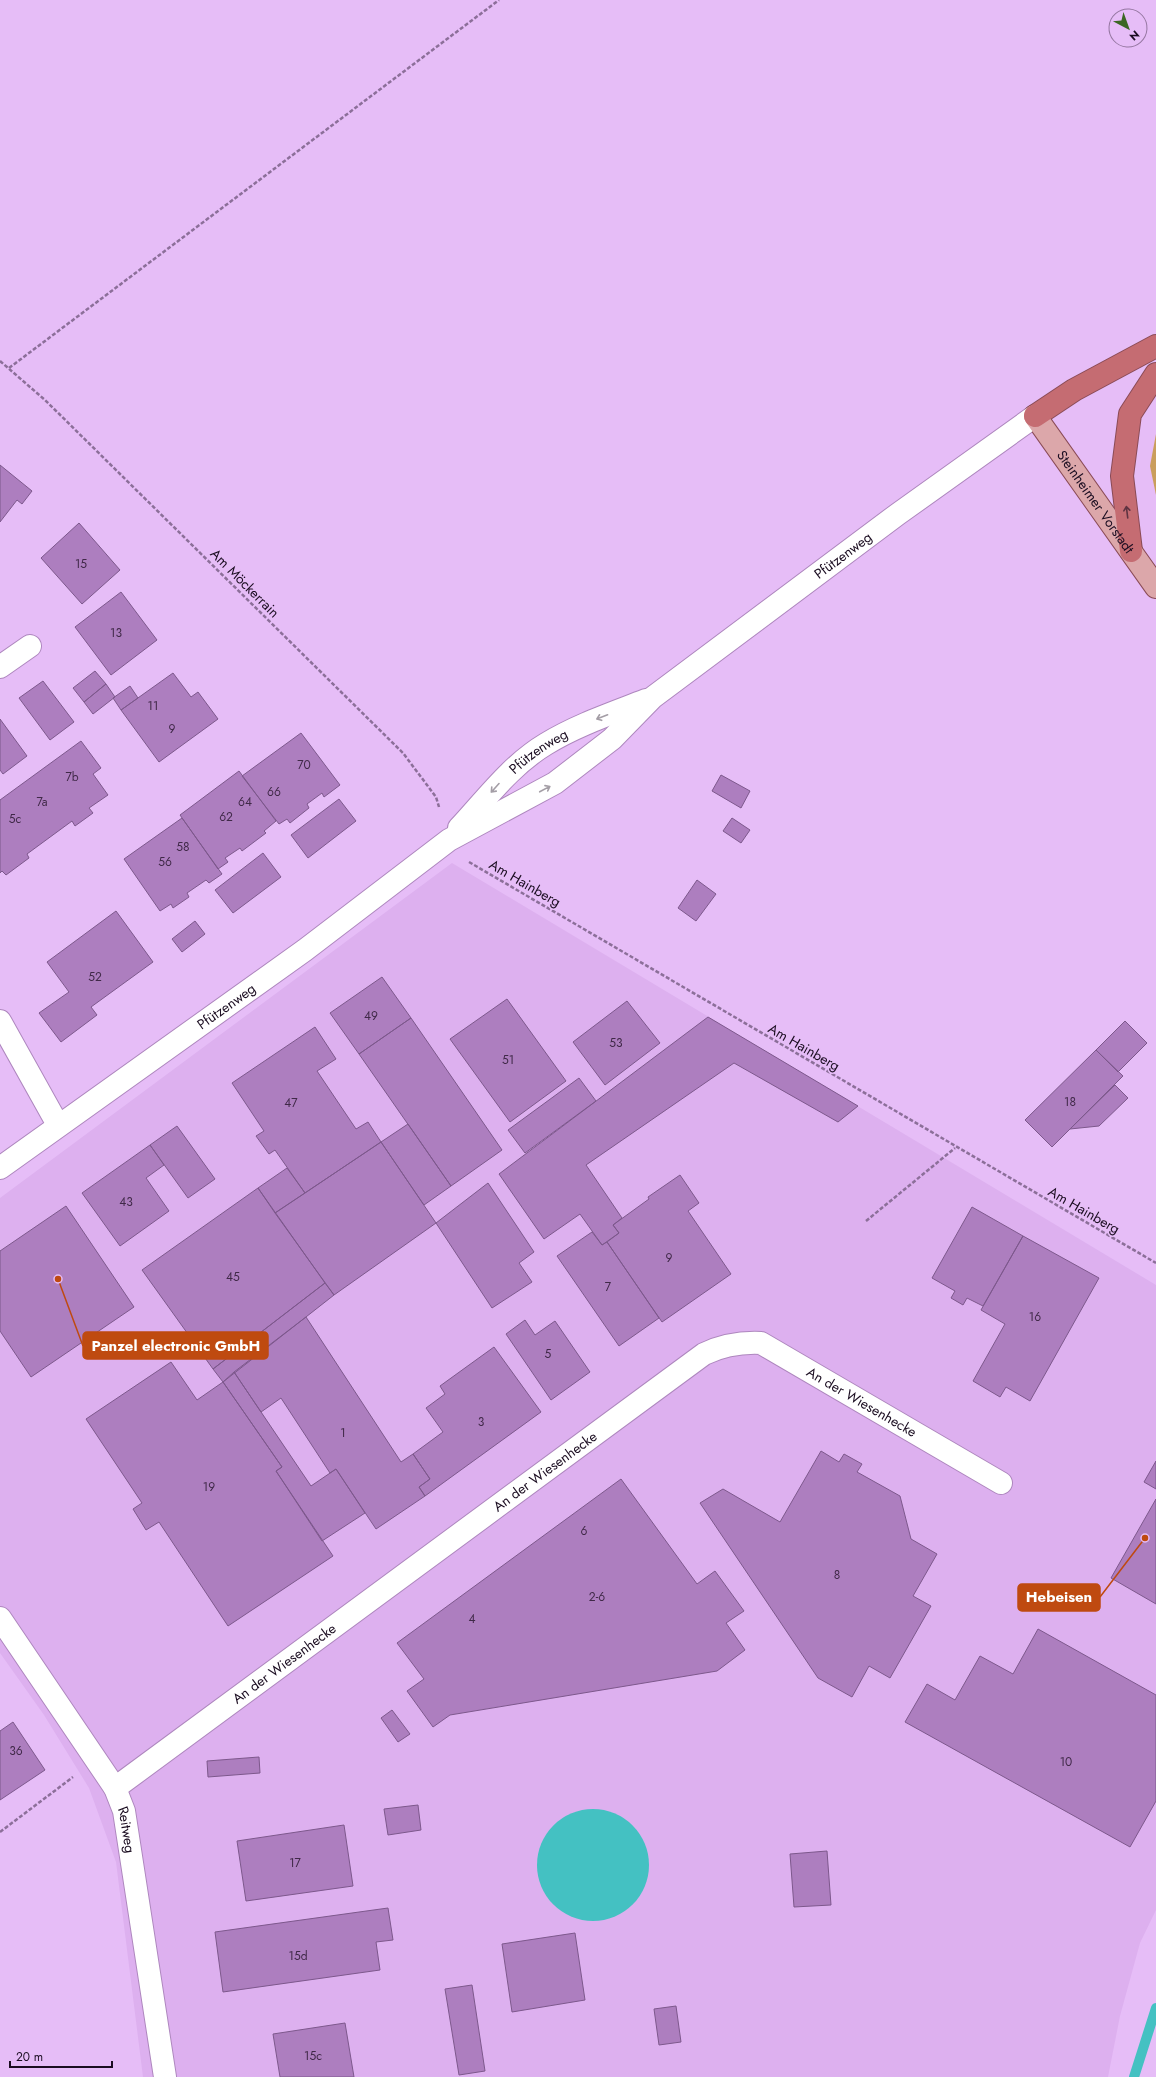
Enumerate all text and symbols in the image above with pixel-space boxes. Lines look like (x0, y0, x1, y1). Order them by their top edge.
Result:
north arrow (1108, 8, 1148, 48)
text: N (1126, 27, 1143, 44)
street label: Steinheimer Vorstadt (1052, 446, 1140, 558)
one-way arrow (1123, 506, 1130, 519)
street label: Pfützenweg (810, 527, 876, 584)
street label: Am Möckerrain (206, 544, 284, 622)
house number: 15 (75, 555, 87, 573)
house number: 13 (110, 624, 122, 642)
house number: 11 (148, 697, 158, 715)
one-way arrow (597, 714, 609, 722)
house number: 9 (169, 720, 176, 738)
street label: Pfützenweg (504, 724, 571, 778)
house number: 70 (297, 756, 311, 774)
house number: 7b (65, 768, 79, 786)
house number: 66 (267, 783, 281, 801)
one-way arrow (490, 783, 500, 793)
one-way arrow (539, 785, 551, 792)
house number: 7a (37, 793, 48, 811)
house number: 64 (238, 793, 252, 811)
house number: 62 (219, 808, 233, 826)
house number: 5c (9, 810, 22, 828)
house number: 58 (176, 838, 190, 856)
house number: 56 (158, 853, 172, 871)
street label: Am Hainberg (485, 854, 565, 912)
house number: 52 (88, 968, 102, 986)
street label: Pfützenweg (193, 979, 260, 1034)
house number: 49 (364, 1007, 378, 1025)
street label: Am Hainberg (764, 1018, 844, 1076)
house number: 53 (609, 1034, 623, 1052)
house number: 51 (502, 1051, 514, 1069)
house number: 18 (1064, 1093, 1076, 1111)
house number: 47 (284, 1094, 298, 1112)
street label: Am Hainberg (1044, 1181, 1124, 1239)
house number: 43 (119, 1193, 133, 1211)
house number: 9 (666, 1249, 673, 1267)
house number: 45 (226, 1268, 240, 1286)
house number: 7 (605, 1278, 612, 1296)
house number: 16 (1029, 1308, 1041, 1326)
callout: Panzel electronic GmbH (83, 1332, 268, 1359)
text: Panzel electronic GmbH (92, 1335, 260, 1357)
house number: 5 (545, 1345, 552, 1363)
street label: An der Wiesenhecke (803, 1362, 921, 1442)
house number: 3 (478, 1413, 485, 1431)
house number: 1 (340, 1424, 346, 1442)
street label: An der Wiesenhecke (489, 1426, 601, 1516)
house number: 19 (203, 1478, 215, 1496)
house number: 6 (581, 1522, 588, 1540)
house number: 8 (834, 1566, 840, 1584)
callout: Hebeisen (1018, 1584, 1100, 1611)
text: Hebeisen (1026, 1586, 1092, 1608)
house number: 2-6 (589, 1588, 605, 1606)
house number: 4 (469, 1610, 476, 1628)
street label: An der Wiesenhecke (228, 1618, 340, 1708)
house number: 36 (9, 1742, 23, 1760)
house number: 10 (1060, 1753, 1072, 1771)
street label: Reitweg (113, 1803, 140, 1854)
house number: 17 (289, 1854, 302, 1872)
house number: 15d (288, 1947, 308, 1965)
scale bar (10, 2043, 112, 2069)
house number: 15c (304, 2047, 322, 2065)
text: 20 m (16, 2048, 43, 2066)

